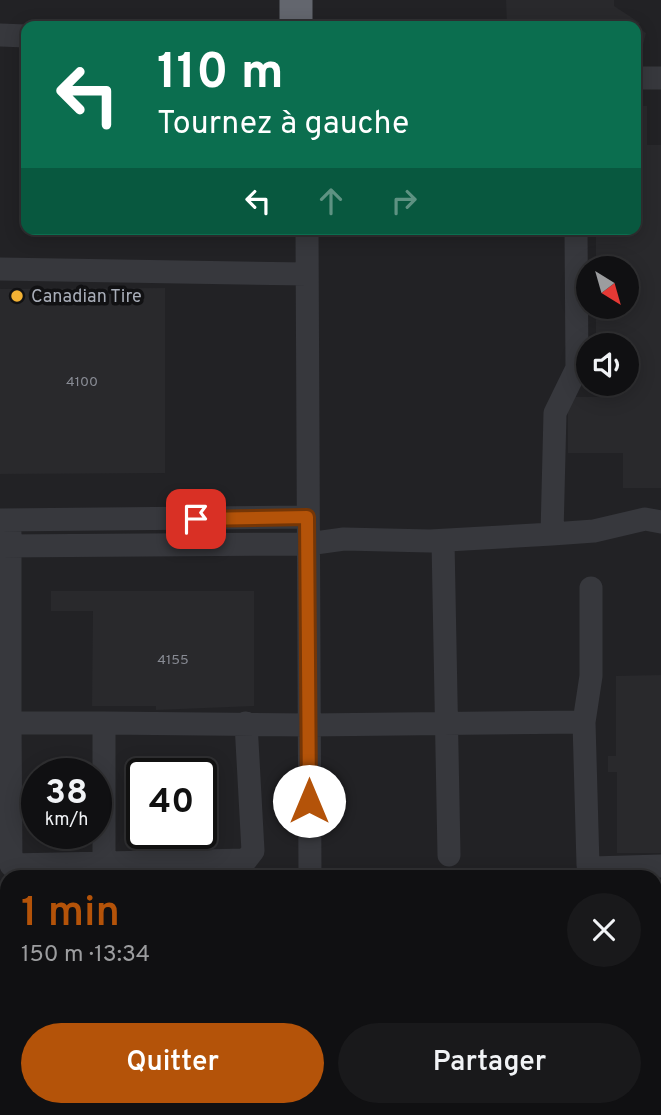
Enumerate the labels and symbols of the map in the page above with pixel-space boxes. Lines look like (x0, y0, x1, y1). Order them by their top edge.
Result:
north arrow (576, 256, 639, 318)
place label: Canadian Tire (31, 286, 142, 309)
marker: Canadian Tire (9, 288, 25, 304)
house number: 4100 (66, 374, 98, 391)
pin (166, 489, 226, 549)
house number: 4155 (157, 652, 189, 669)
speed limit sign: 40 (126, 758, 217, 849)
position arrow (272, 764, 346, 838)

